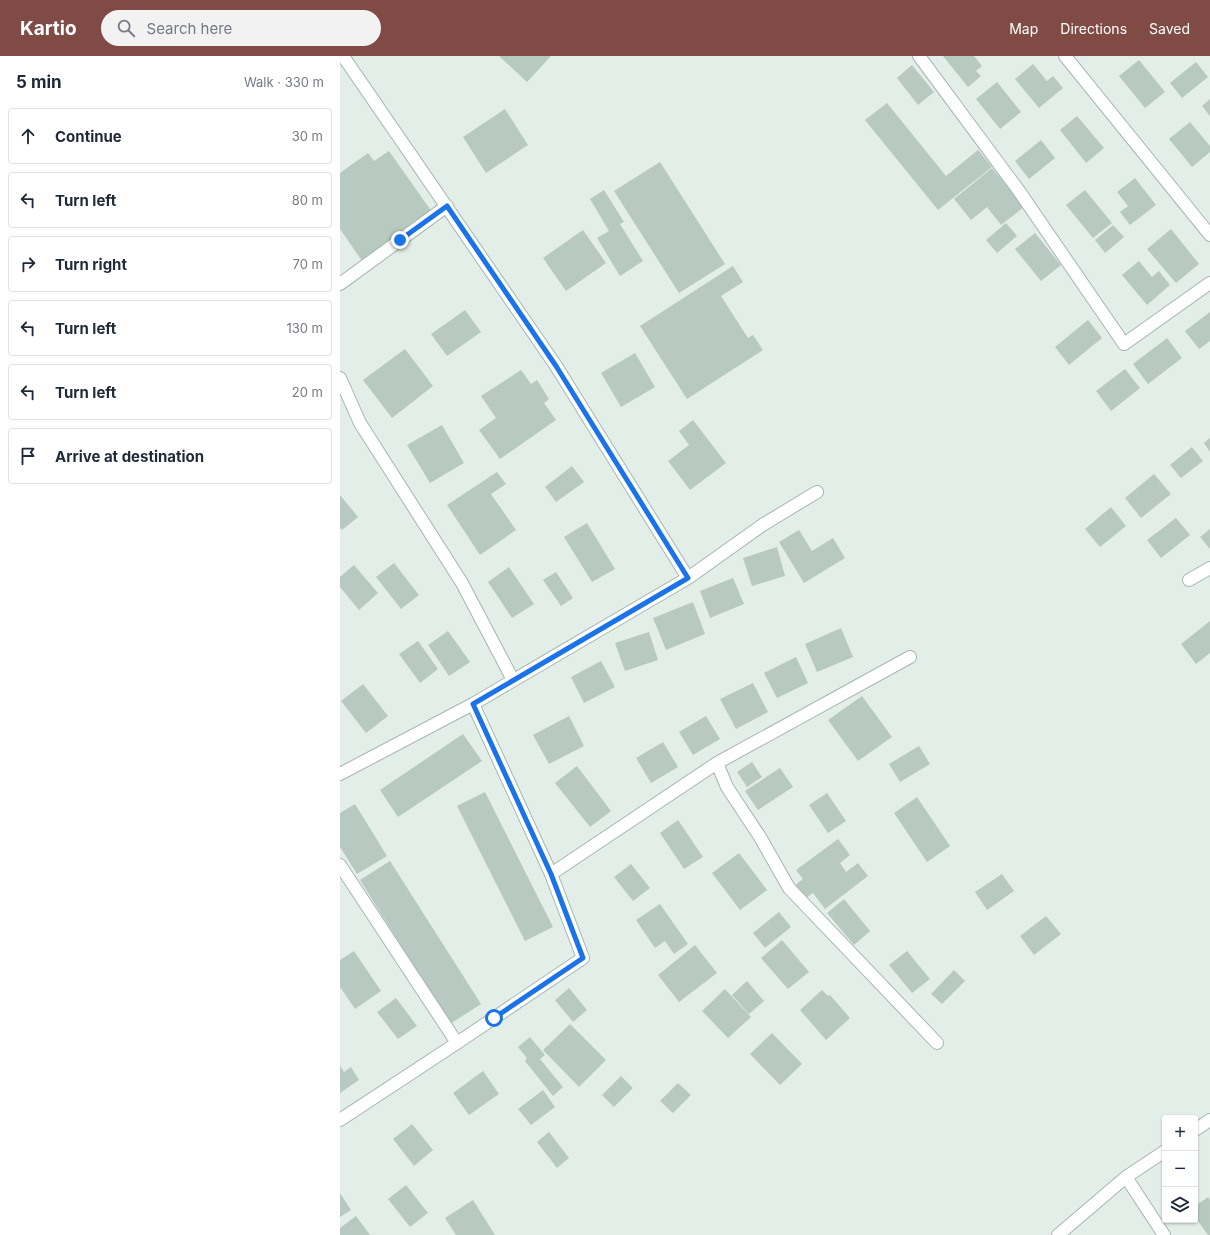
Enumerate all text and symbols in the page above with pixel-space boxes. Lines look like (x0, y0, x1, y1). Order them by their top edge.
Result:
search box (101, 10, 381, 46)
text: Kartio (20, 17, 77, 40)
icon: search (115, 17, 137, 39)
text: Search here (147, 19, 232, 38)
text: Map (1009, 20, 1038, 37)
text: Directions (1060, 20, 1127, 37)
text: Saved (1149, 20, 1190, 37)
text: 5 min (16, 72, 62, 92)
text: Walk · 330 m (244, 74, 324, 90)
icon: ahead (17, 125, 39, 147)
text: Continue (55, 127, 122, 146)
text: 30 m (292, 128, 323, 144)
icon: left (17, 189, 39, 211)
text: Turn left (55, 191, 116, 210)
text: 80 m (292, 192, 323, 208)
route end (391, 231, 409, 249)
icon: right (17, 253, 39, 275)
text: Turn right (55, 255, 127, 274)
text: 70 m (293, 256, 323, 272)
icon: left (17, 317, 39, 339)
text: Turn left (55, 319, 116, 338)
text: 130 m (286, 320, 323, 336)
icon: left (17, 381, 39, 403)
text: Turn left (55, 383, 116, 402)
text: 20 m (292, 384, 323, 400)
icon: arrive (17, 445, 39, 467)
text: Arrive at destination (55, 447, 204, 466)
route start (485, 1009, 503, 1027)
map controls (1162, 1115, 1198, 1223)
button: + (1162, 1115, 1198, 1151)
button: − (1162, 1151, 1198, 1187)
button: layers (1162, 1187, 1198, 1223)

